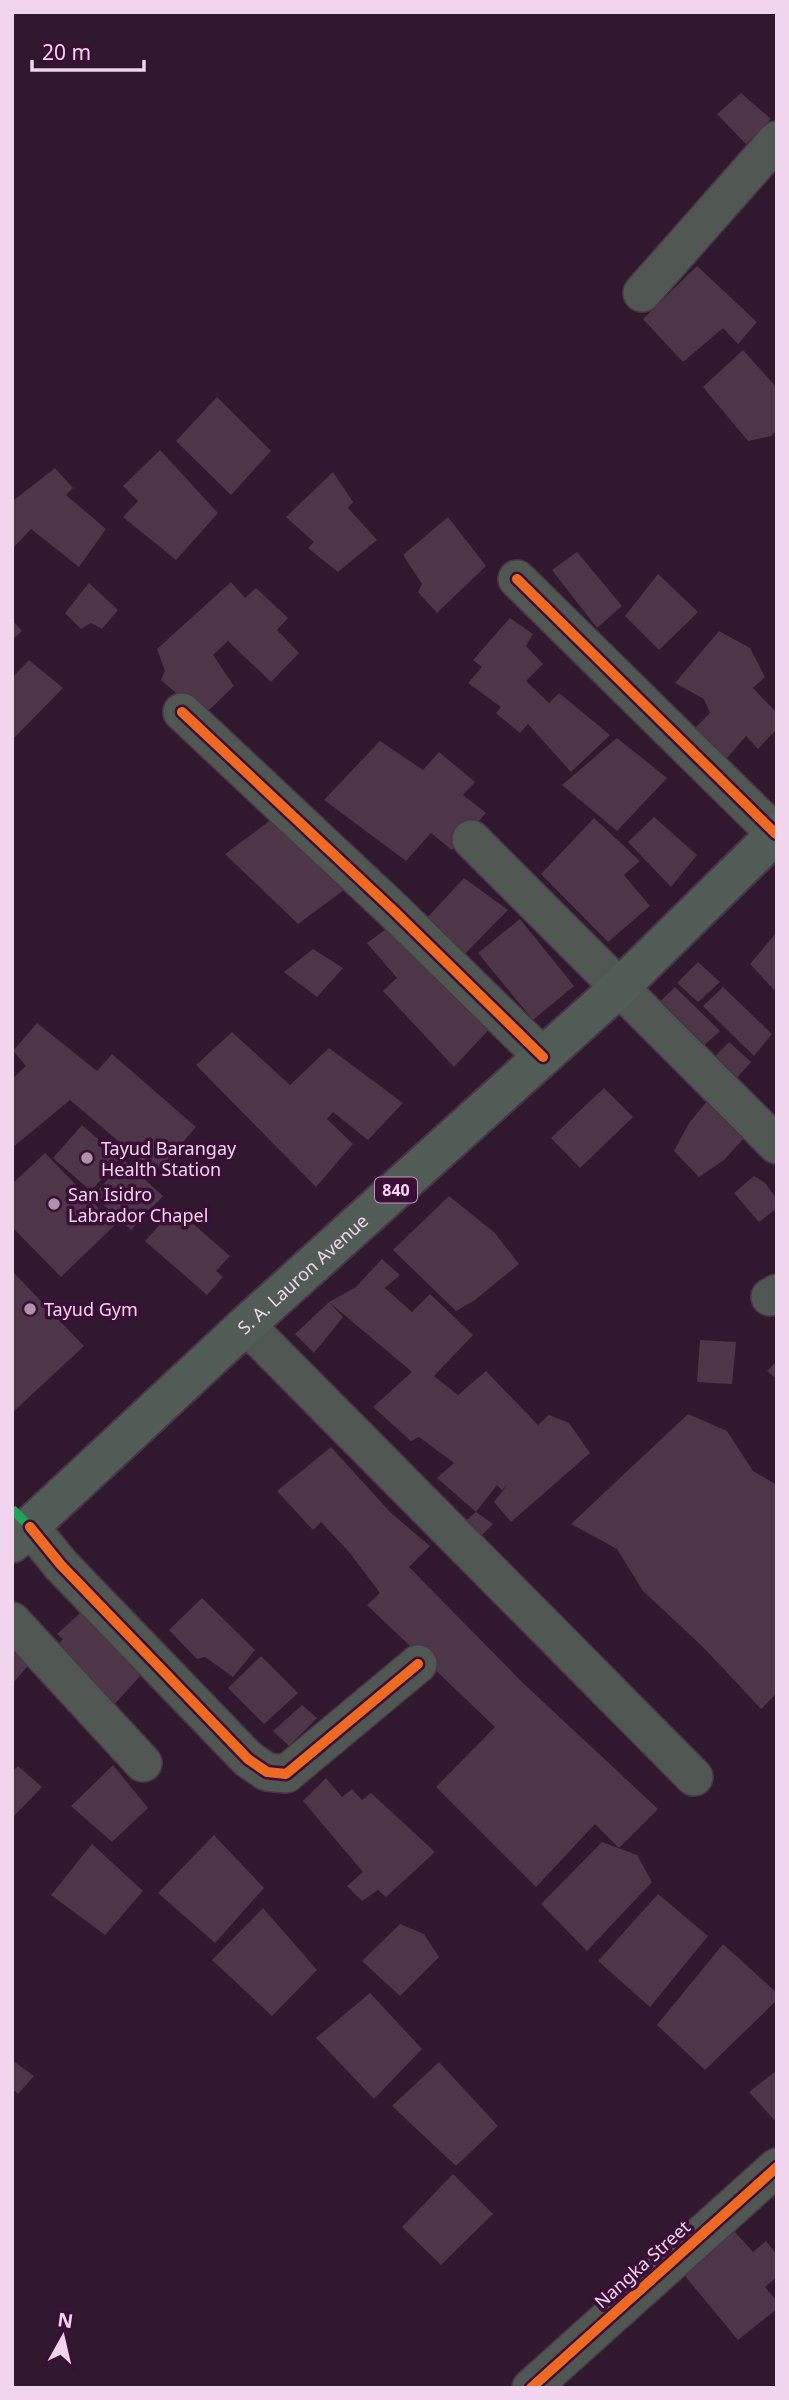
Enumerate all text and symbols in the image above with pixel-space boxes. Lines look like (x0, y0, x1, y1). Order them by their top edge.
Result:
scale bar (32, 28, 144, 72)
text: 20 m (42, 38, 91, 66)
place label: Tayud Barangay Health Station (101, 1136, 237, 1181)
marker: Tayud Barangay Health Station (79, 1150, 95, 1166)
road number: 840 (375, 1178, 417, 1202)
place label: San Isidro Labrador Chapel (68, 1182, 208, 1227)
marker: San Isidro Labrador Chapel (46, 1196, 62, 1212)
street label: S. A. Lauron Avenue (232, 1209, 373, 1339)
place label: Tayud Gym (44, 1297, 138, 1321)
marker: Tayud Gym (22, 1301, 38, 1317)
street label: Nangka Street (589, 2214, 695, 2313)
north arrow (28, 2302, 98, 2372)
text: N (56, 2306, 75, 2334)

